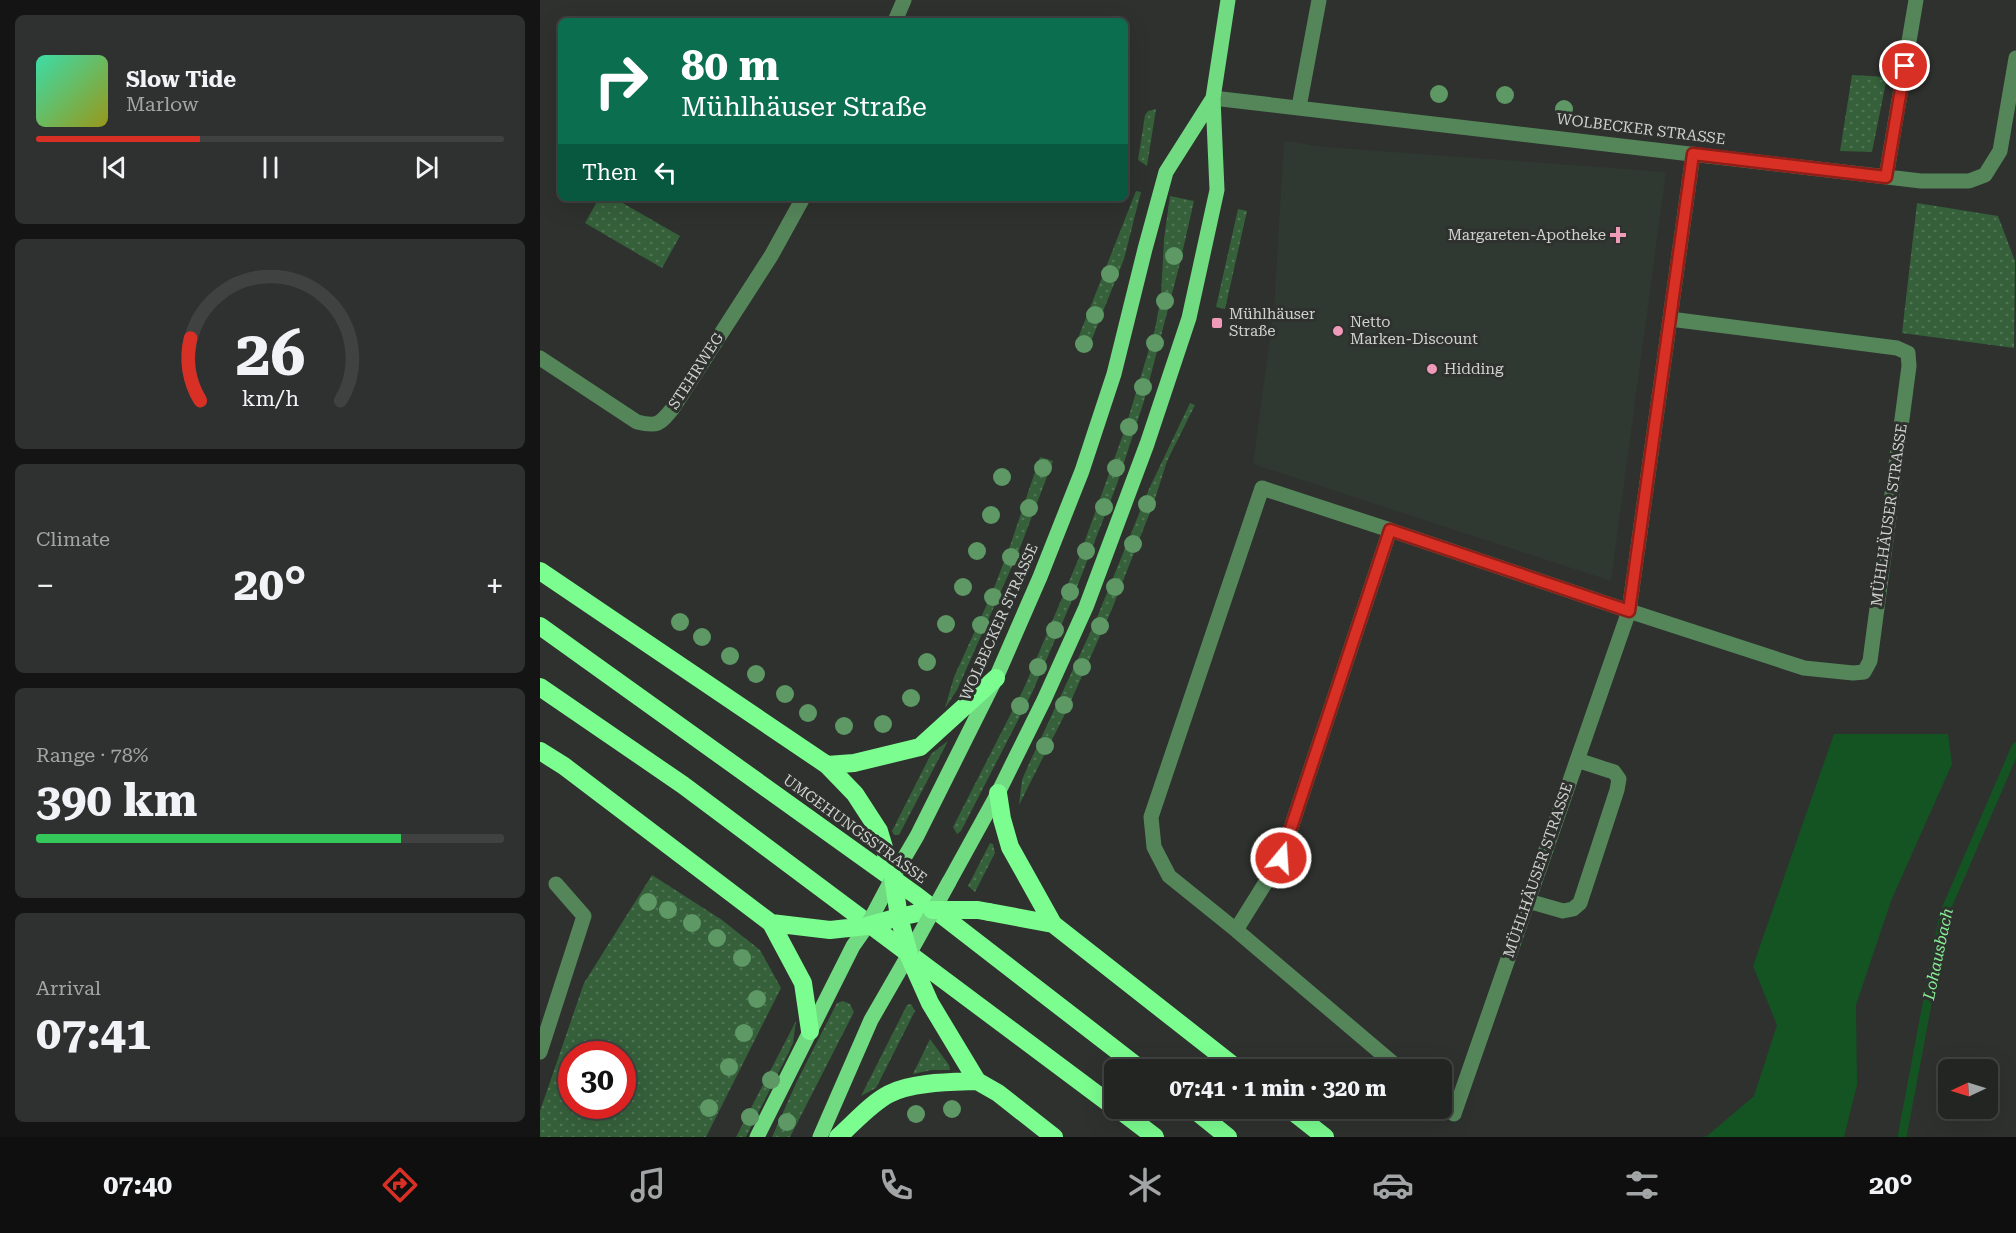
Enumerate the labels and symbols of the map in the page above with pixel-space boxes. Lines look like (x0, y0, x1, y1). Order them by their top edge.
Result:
pin (1879, 40, 1930, 91)
street label: WOLBECKER STRASSE (1556, 110, 1726, 148)
place label: Margareten-Apotheke (1448, 226, 1606, 244)
marker: Margareten-Apotheke (1611, 228, 1625, 242)
place label: Mühlhäuser Straße (1229, 305, 1315, 340)
place label: Netto Marken-Discount (1350, 313, 1478, 348)
marker: Mühlhäuser Straße (1210, 316, 1224, 330)
marker: Netto Marken-Discount (1331, 324, 1345, 338)
street label: STEHRWEG (665, 329, 728, 413)
place label: Hidding (1444, 360, 1504, 378)
marker: Hidding (1425, 362, 1439, 376)
street label: MÜHLHÄUSER STRASSE (1867, 423, 1911, 607)
street label: WOLBECKER STRASSE (956, 541, 1042, 703)
street label: UMGEHUNGSSTRASSE (779, 771, 931, 887)
street label: MÜHLHÄUSER STRASSE (1500, 780, 1576, 960)
position arrow (1249, 826, 1313, 890)
water label: Lohausbach (1919, 906, 1957, 1002)
speed limit sign: 30 (558, 1041, 636, 1119)
north arrow (1938, 1059, 1998, 1119)

